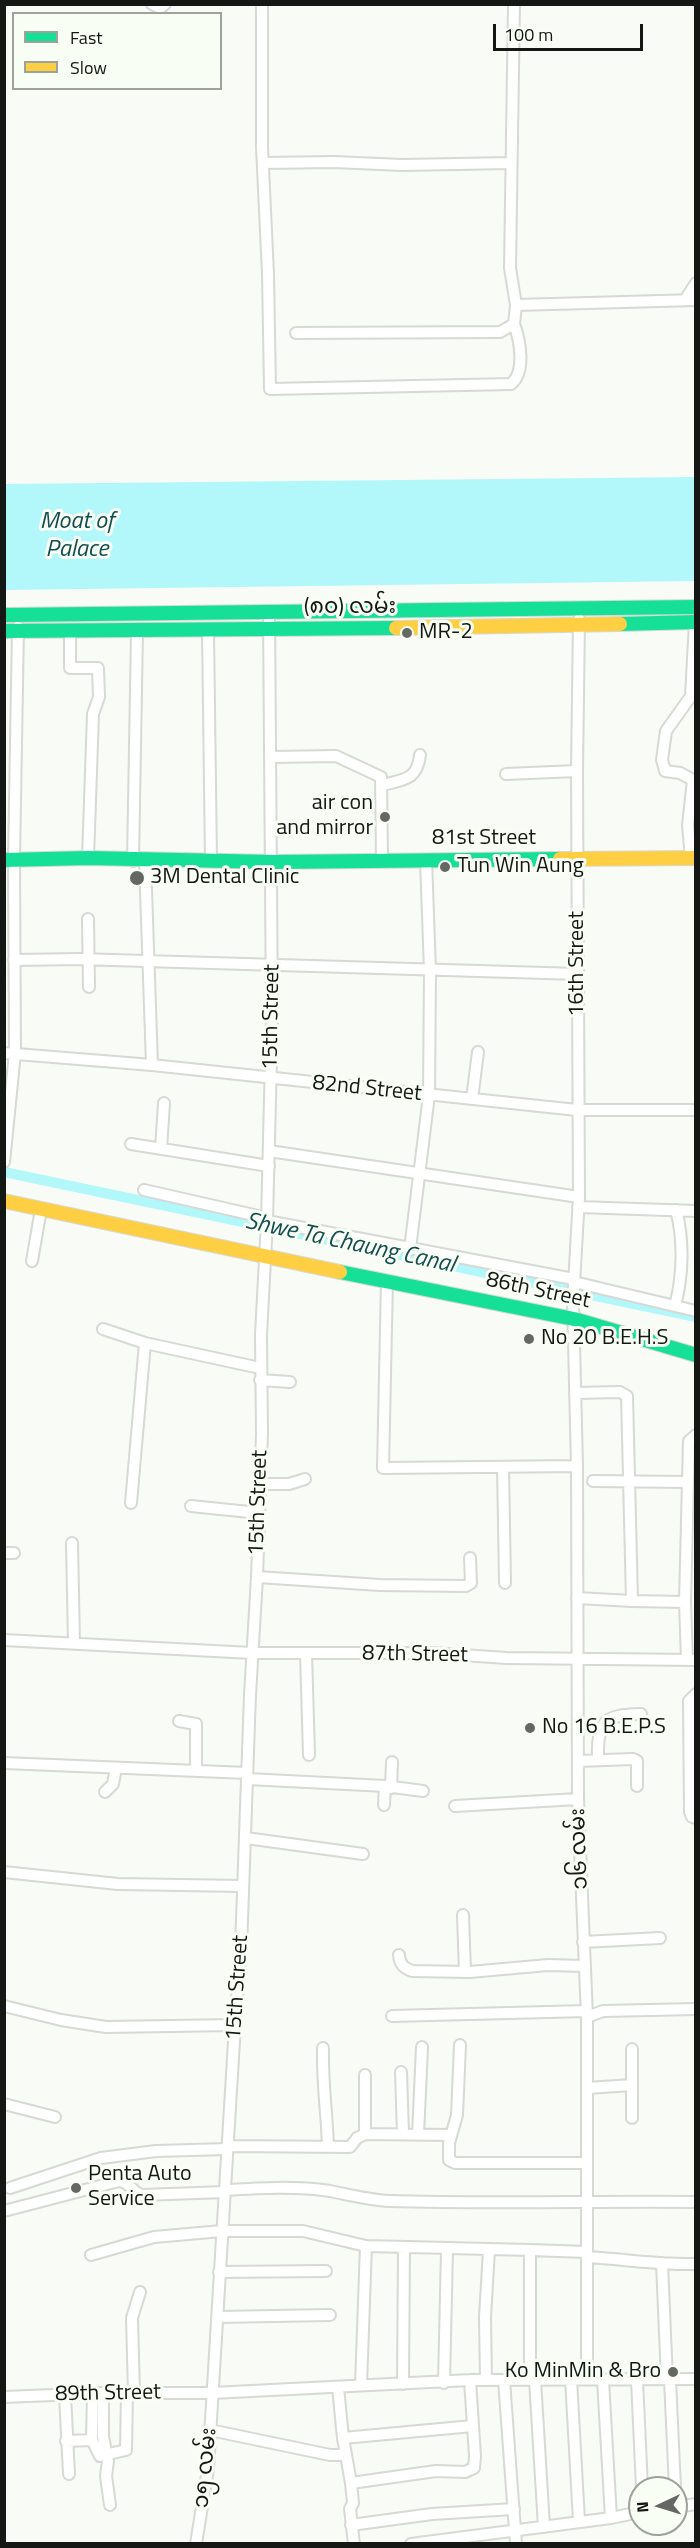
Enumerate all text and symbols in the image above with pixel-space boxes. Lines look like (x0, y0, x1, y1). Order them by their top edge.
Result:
legend (12, 12, 222, 90)
scale bar (496, 12, 646, 50)
text: 100 m (504, 21, 553, 48)
text: Fast (70, 24, 103, 51)
text: Slow (70, 54, 107, 81)
water label: Moat of Palace (40, 508, 114, 564)
street label: (၈၀) လမ်း (304, 595, 396, 621)
place label: MR-2 (419, 620, 473, 646)
marker: MR-2 (400, 626, 414, 640)
place label: air con and mirror (276, 791, 373, 842)
marker: air con and mirror (378, 810, 392, 824)
street label: 81st Street (432, 826, 536, 852)
place label: Tun Win Aung (457, 854, 584, 880)
marker: Tun Win Aung (438, 860, 452, 874)
place label: 3M Dental Clinic (150, 865, 299, 891)
marker: 3M Dental Clinic (128, 869, 146, 887)
street label: 16th Street (565, 911, 591, 1017)
street label: 15th Street (258, 964, 286, 1070)
street label: 82nd Street (311, 1070, 423, 1108)
water label: Shwe Ta Chaung Canal (243, 1208, 457, 1280)
street label: 86th Street (484, 1267, 592, 1315)
place label: No 20 B.E.H.S (541, 1326, 668, 1352)
marker: No 20 B.E.H.S (522, 1332, 536, 1346)
street label: 15th Street (244, 1450, 274, 1556)
street label: 87th Street (362, 1641, 468, 1669)
place label: No 16 B.E.P.S (542, 1715, 666, 1741)
marker: No 16 B.E.P.S (523, 1721, 537, 1735)
street label: ၁၆ လမ်း (565, 1808, 595, 1890)
street label: 15th Street (221, 1934, 255, 2042)
place label: Penta Auto Service (88, 2162, 192, 2214)
marker: Penta Auto Service (69, 2181, 83, 2195)
place label: Ko MinMin & Bro (505, 2359, 661, 2385)
marker: Ko MinMin & Bro (666, 2365, 680, 2379)
street label: 89th Street (55, 2380, 161, 2408)
street label: ၁၅ လမ်း (189, 2427, 223, 2509)
north arrow (628, 2476, 688, 2536)
text: N (630, 2501, 654, 2513)

